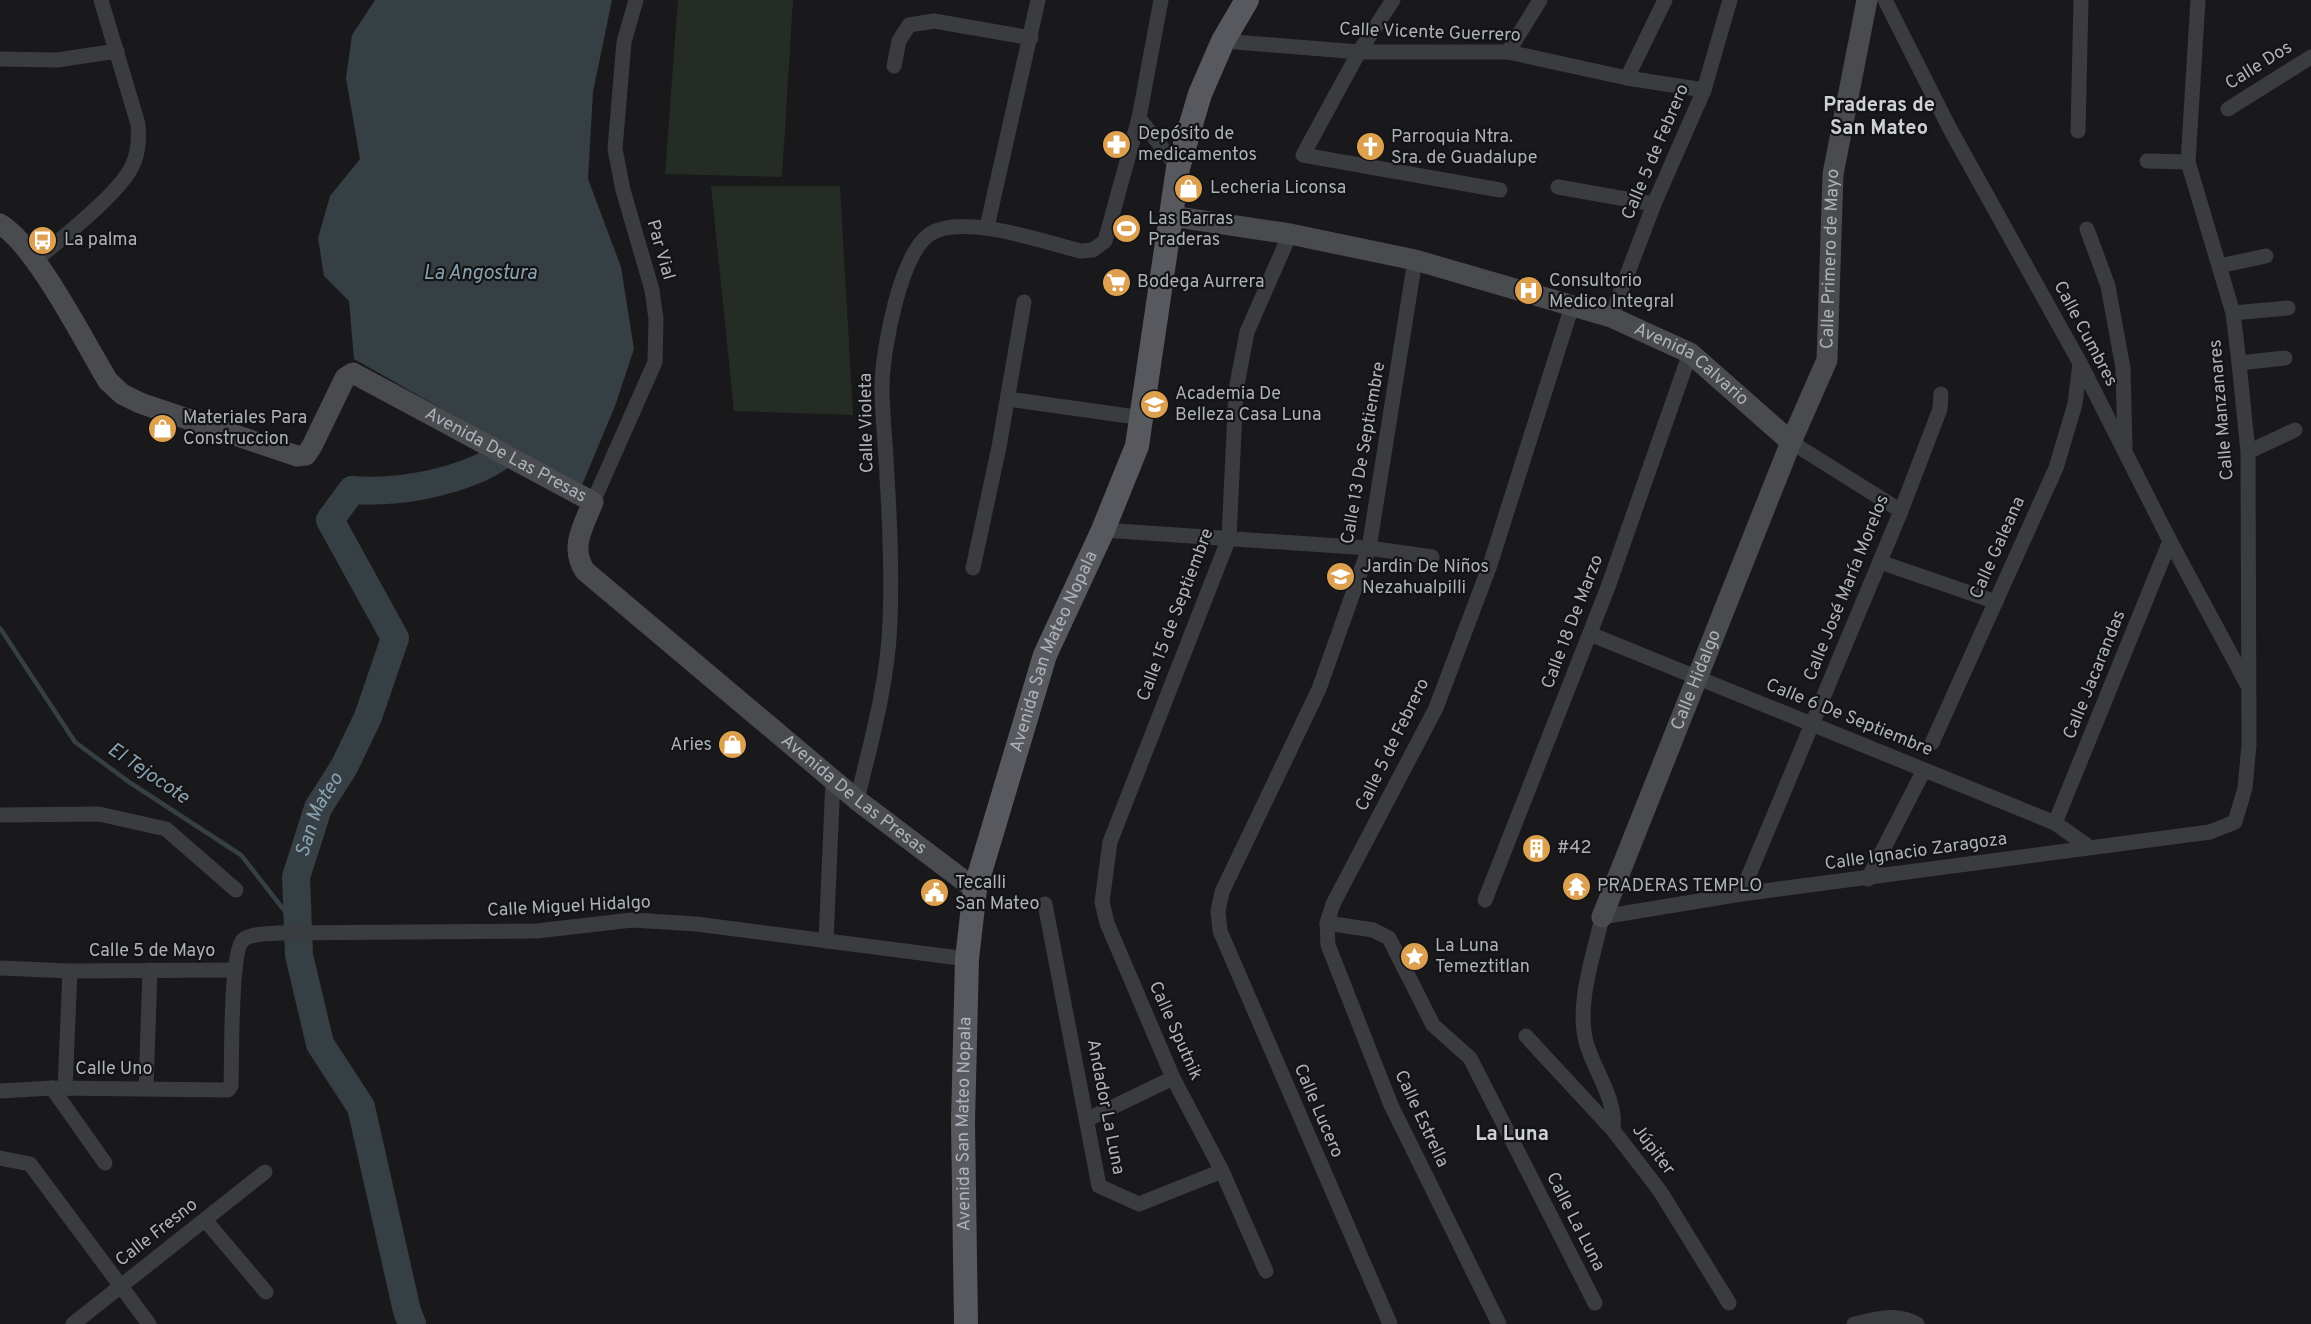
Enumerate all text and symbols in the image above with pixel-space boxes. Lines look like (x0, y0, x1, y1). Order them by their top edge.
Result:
street label: Calle Vicente Guerrero (1339, 18, 1521, 48)
street label: Calle Dos (2221, 36, 2297, 96)
street label: Calle 5 de Febrero (1617, 81, 1695, 223)
district label: Praderas de San Mateo (1823, 93, 1935, 142)
place label: Depósito de medicamentos (1138, 123, 1257, 167)
place label: Parroquia Ntra. Sra. de Guadalupe (1391, 126, 1537, 170)
pharmacy icon: Depósito de medicamentos (1101, 128, 1133, 160)
church icon: Parroquia Ntra. Sra. de Guadalupe (1354, 131, 1386, 163)
street label: Calle Primero de Mayo (1816, 167, 1845, 349)
shop icon: Lecheria Liconsa (1173, 172, 1205, 204)
place label: Lecheria Liconsa (1210, 177, 1346, 200)
place label: Las Barras Praderas (1148, 208, 1233, 252)
sports icon: Las Barras Praderas (1111, 213, 1143, 245)
street label: Par Vial (640, 217, 680, 283)
bus stop icon: La palma (27, 224, 59, 256)
place label: La palma (64, 229, 137, 252)
water label: La Angostura (423, 261, 537, 287)
supermarket icon: Bodega Aurrera (1100, 266, 1132, 298)
place label: Consultorio Medico Integral (1549, 270, 1674, 314)
place label: Bodega Aurrera (1137, 271, 1265, 294)
hospital icon: Consultorio Medico Integral (1512, 275, 1544, 307)
street label: Calle Cumbres (2048, 277, 2122, 391)
street label: Avenida Calvario (1630, 317, 1753, 411)
street label: Calle Manzanares (2204, 339, 2240, 481)
street label: Calle 13 De Septiembre (1337, 360, 1391, 546)
street label: Calle Violeta (855, 373, 879, 473)
place label: Academia De Belleza Casa Luna (1175, 383, 1321, 427)
school or university icon: Academia De Belleza Casa Luna (1138, 388, 1170, 420)
street label: Avenida De Las Presas (421, 402, 591, 508)
place label: Materiales Para Construccion (183, 407, 307, 451)
shop icon: Materiales Para Construccion (146, 412, 178, 444)
street label: Calle José María Morelos (1799, 491, 1895, 685)
street label: Calle Galeana (1965, 493, 2031, 603)
street label: Calle 15 de Septiembre (1132, 525, 1220, 705)
street label: Avenida San Mateo Nopala (1005, 547, 1103, 755)
street label: Calle 18 De Marzo (1537, 552, 1609, 692)
place label: Jardin De Niños Nezahualpilli (1362, 556, 1489, 600)
school or university icon: Jardin De Niños Nezahualpilli (1325, 561, 1357, 593)
street label: Calle Jacarandas (2059, 607, 2131, 743)
street label: Calle Hidalgo (1666, 627, 1727, 734)
street label: Calle 6 De Septiembre (1762, 674, 1936, 762)
street label: Calle 5 de Febrero (1351, 675, 1435, 815)
shop icon: Aries (717, 729, 749, 761)
street label: Avenida De Las Presas (776, 729, 931, 860)
place label: Aries (670, 734, 712, 757)
water label: El Tejocote (102, 737, 194, 811)
water label: San Mateo (290, 768, 350, 861)
street label: Calle Ignacio Zaragoza (1823, 828, 2009, 876)
building icon: #42 (1520, 832, 1552, 864)
place label: #42 (1557, 837, 1592, 860)
temple icon: PRADERAS TEMPLO (1560, 870, 1592, 902)
place label: Tecalli San Mateo (955, 872, 1040, 916)
place label: PRADERAS TEMPLO (1597, 875, 1762, 898)
public building icon: Tecalli San Mateo (918, 877, 950, 909)
street label: Calle Miguel Hidalgo (487, 891, 651, 923)
place label: La Luna Temeztitlan (1435, 935, 1530, 979)
street label: Calle 5 de Mayo (89, 940, 215, 963)
place icon: La Luna Temeztitlan (1398, 940, 1430, 972)
street label: Calle Sputnik (1143, 978, 1207, 1084)
street label: Avenida San Mateo Nopala (951, 1016, 977, 1232)
street label: Andador La Luna (1081, 1037, 1129, 1177)
street label: Calle Uno (75, 1058, 153, 1081)
street label: Calle Lucero (1288, 1060, 1348, 1162)
street label: Calle Estrella (1389, 1067, 1453, 1171)
street label: Júpiter (1626, 1120, 1680, 1180)
district label: La Luna (1475, 1122, 1549, 1148)
street label: Calle La Luna (1540, 1169, 1610, 1275)
street label: Calle Fresno (111, 1194, 203, 1272)

